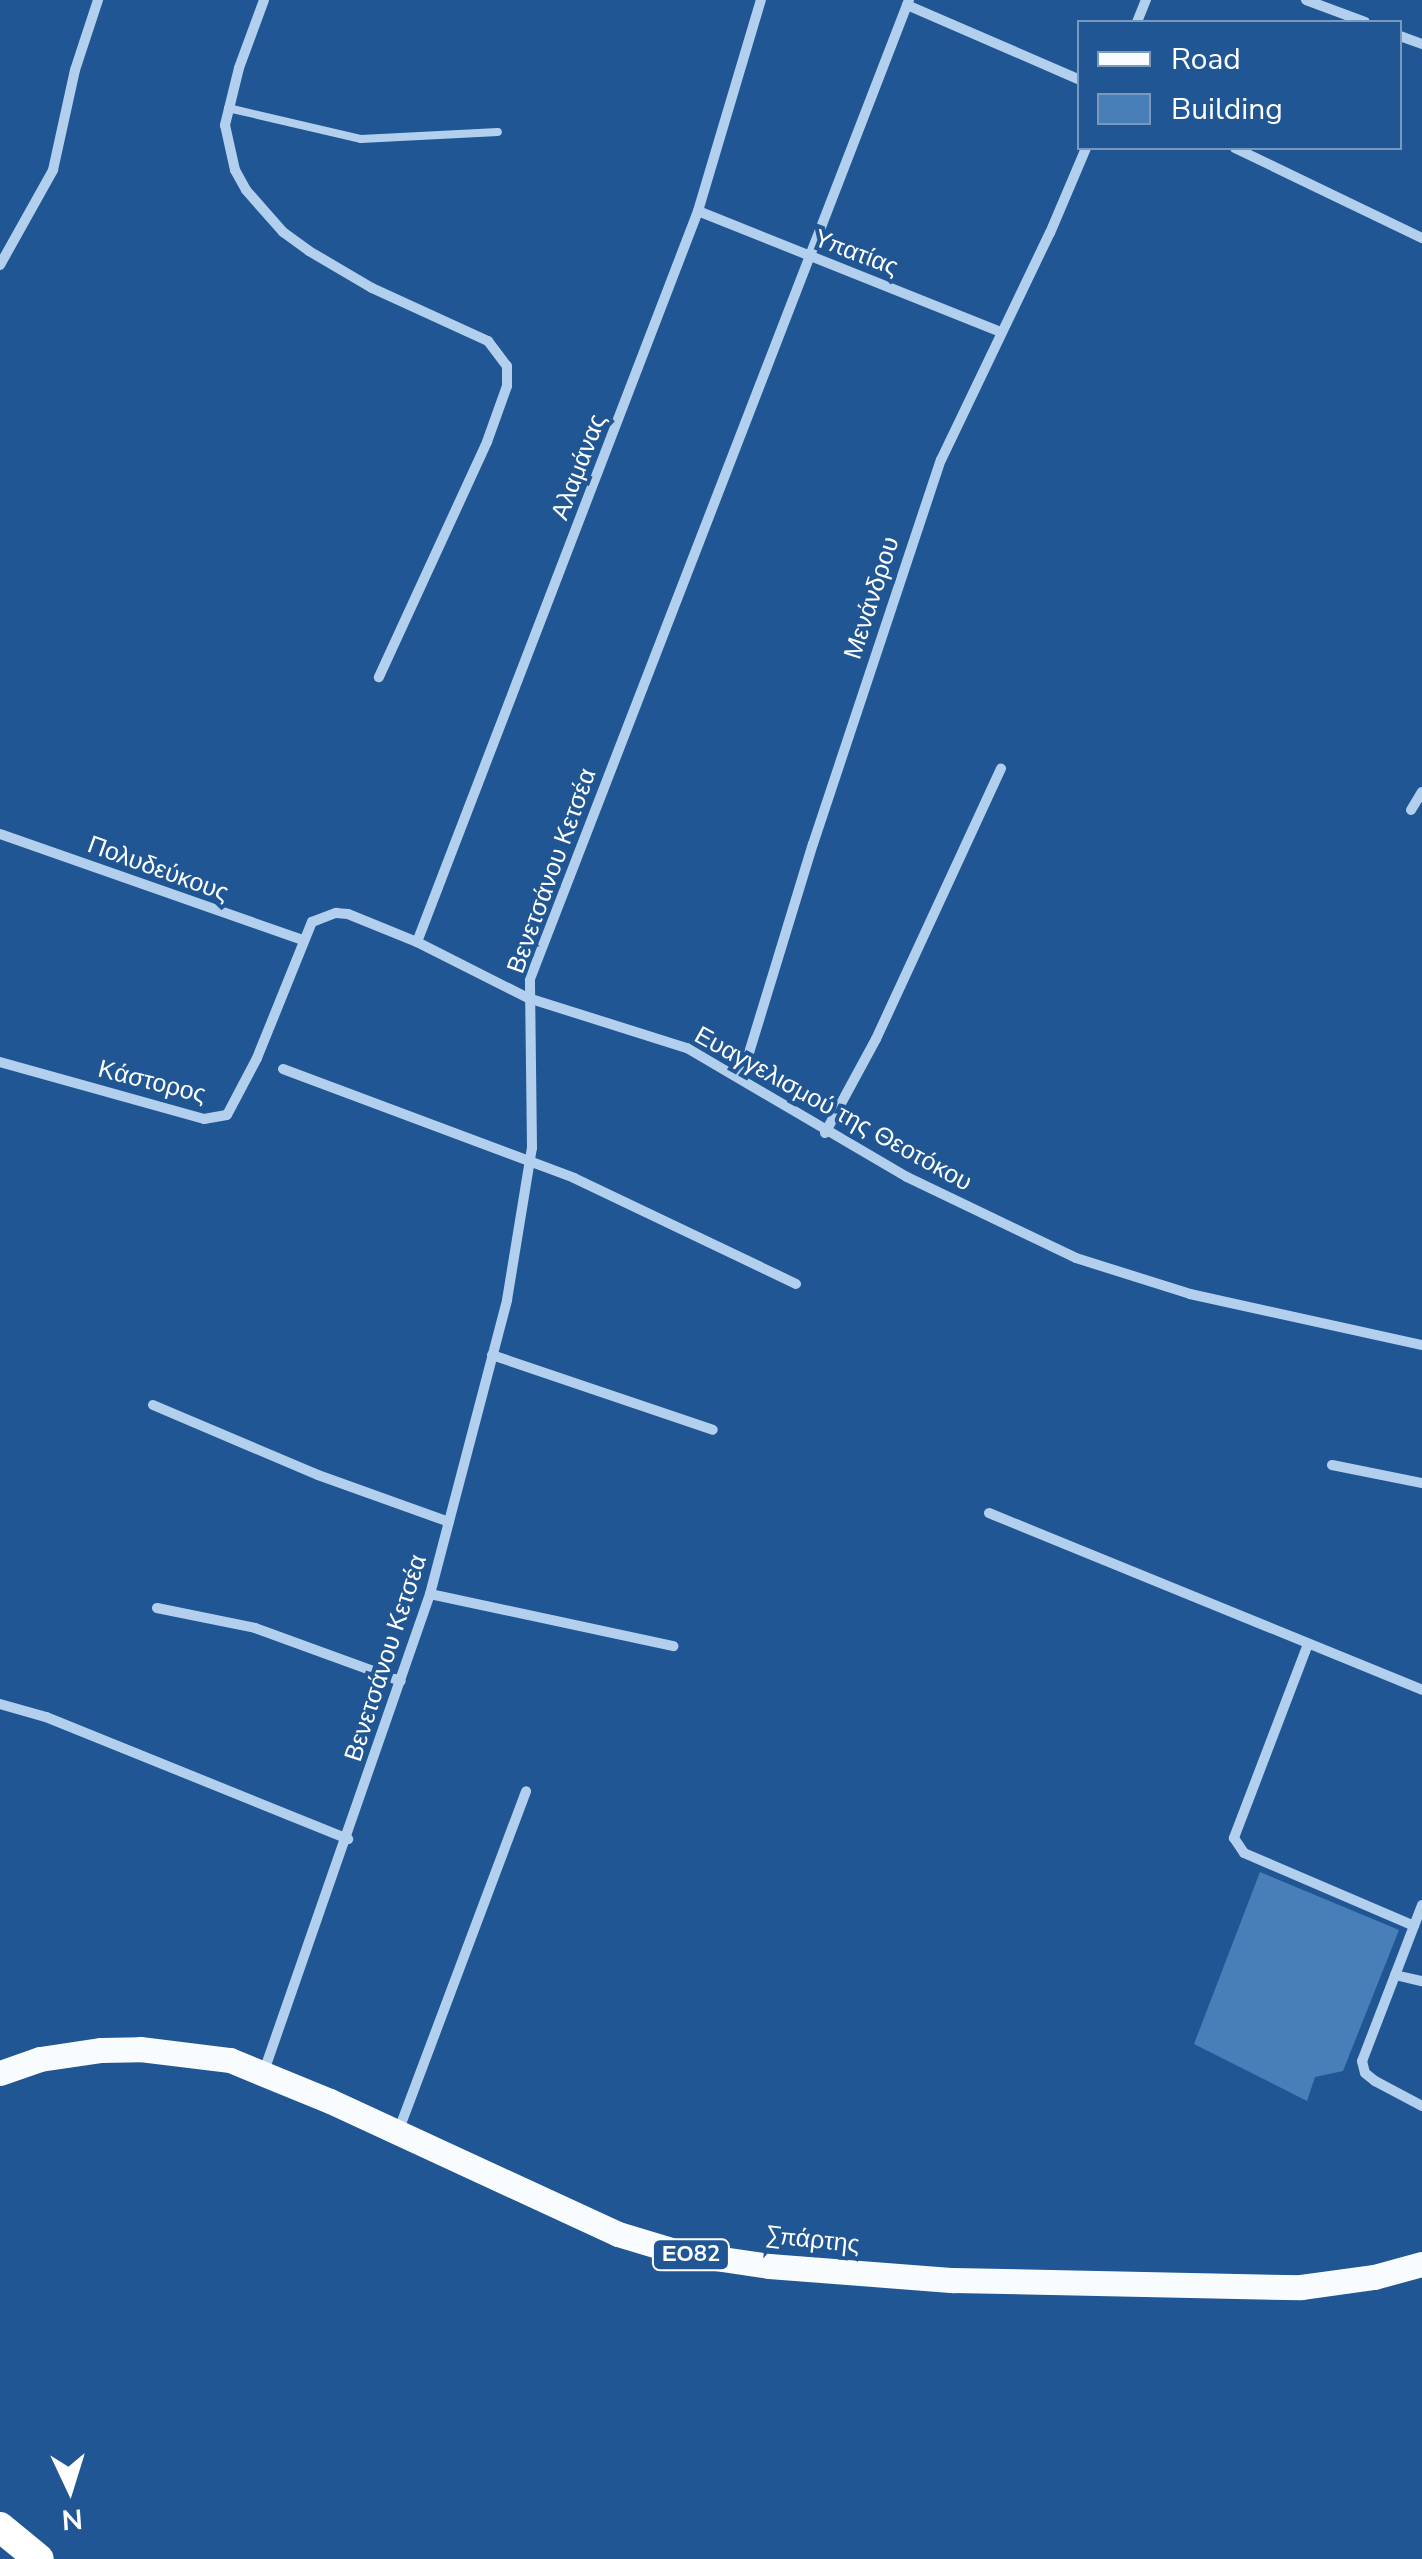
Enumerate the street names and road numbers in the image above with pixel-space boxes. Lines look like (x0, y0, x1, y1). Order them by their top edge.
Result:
street label: Υπατίας (810, 223, 902, 283)
street label: Αλαμάνας (545, 410, 613, 524)
street label: Μενάνδρου (838, 533, 906, 663)
street label: Βενετσάνου Κετσέα (501, 765, 603, 977)
street label: Πολυδεύκους (84, 830, 232, 908)
street label: Ευαγγελισμού της Θεοτόκου (689, 1020, 977, 1198)
street label: Κάστορος (95, 1054, 209, 1110)
street label: Βενετσάνου Κετσέα (338, 1551, 434, 1765)
street label: Σπάρτης (765, 2220, 861, 2260)
road number: ΕΟ82 (651, 2238, 731, 2272)

